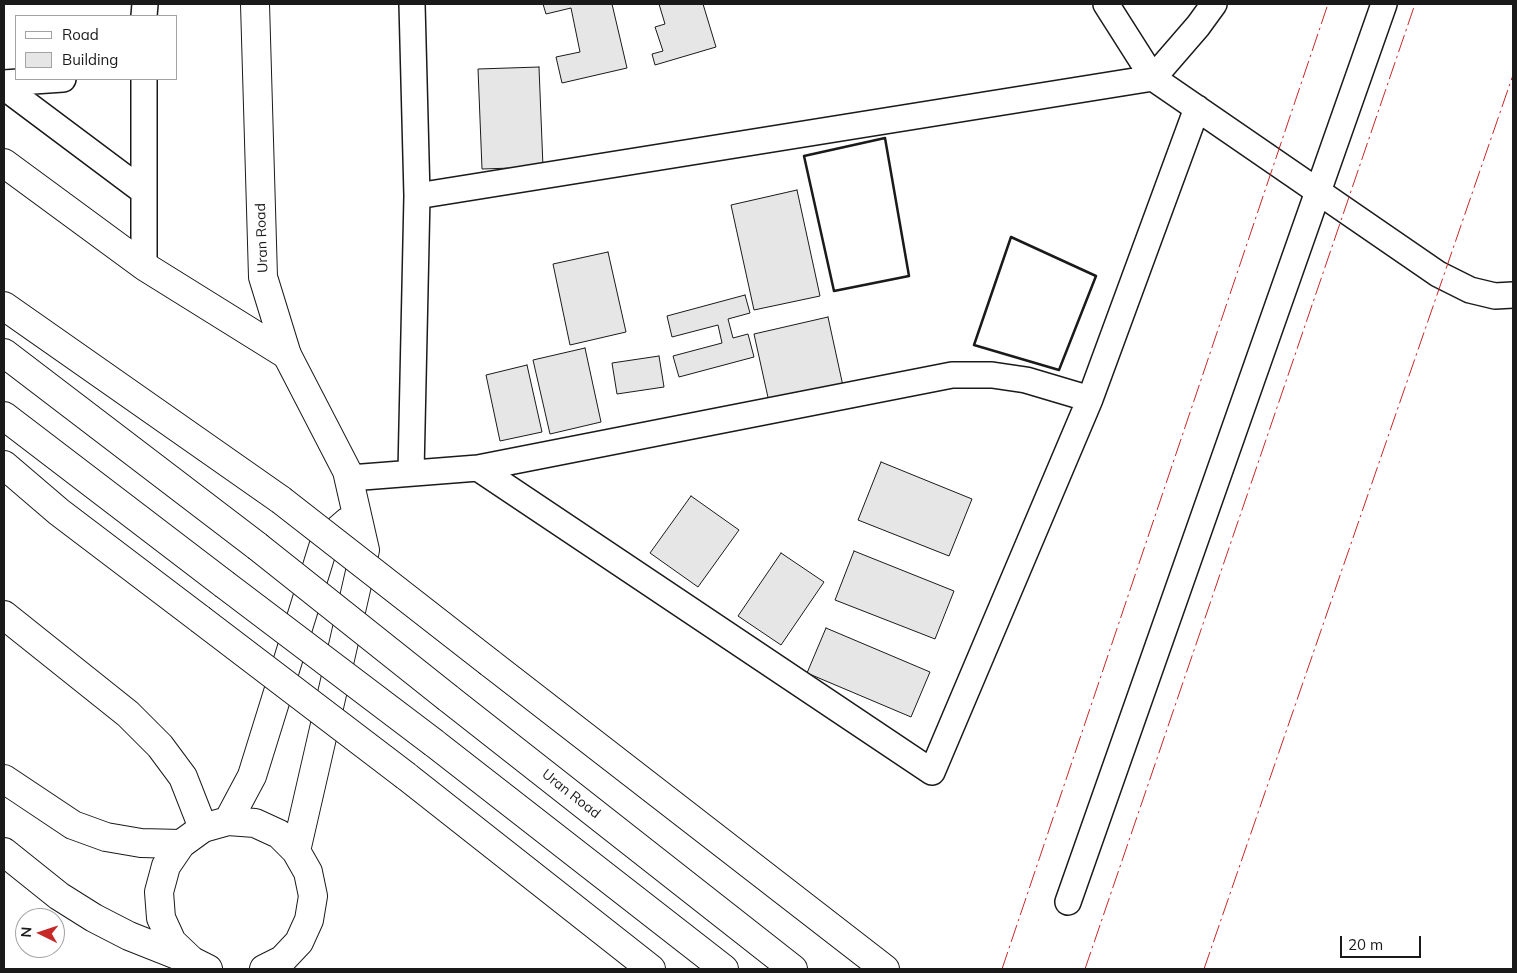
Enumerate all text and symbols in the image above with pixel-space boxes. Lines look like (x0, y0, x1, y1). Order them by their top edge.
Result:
legend (15, 15, 178, 80)
text: Road (62, 25, 99, 44)
text: Building (62, 50, 118, 69)
street label: Uran Road (252, 203, 272, 273)
street label: Uran Road (538, 766, 604, 822)
north arrow (15, 908, 65, 958)
text: N (17, 926, 35, 938)
scale bar (1342, 926, 1423, 958)
text: 20 m (1348, 935, 1383, 954)

